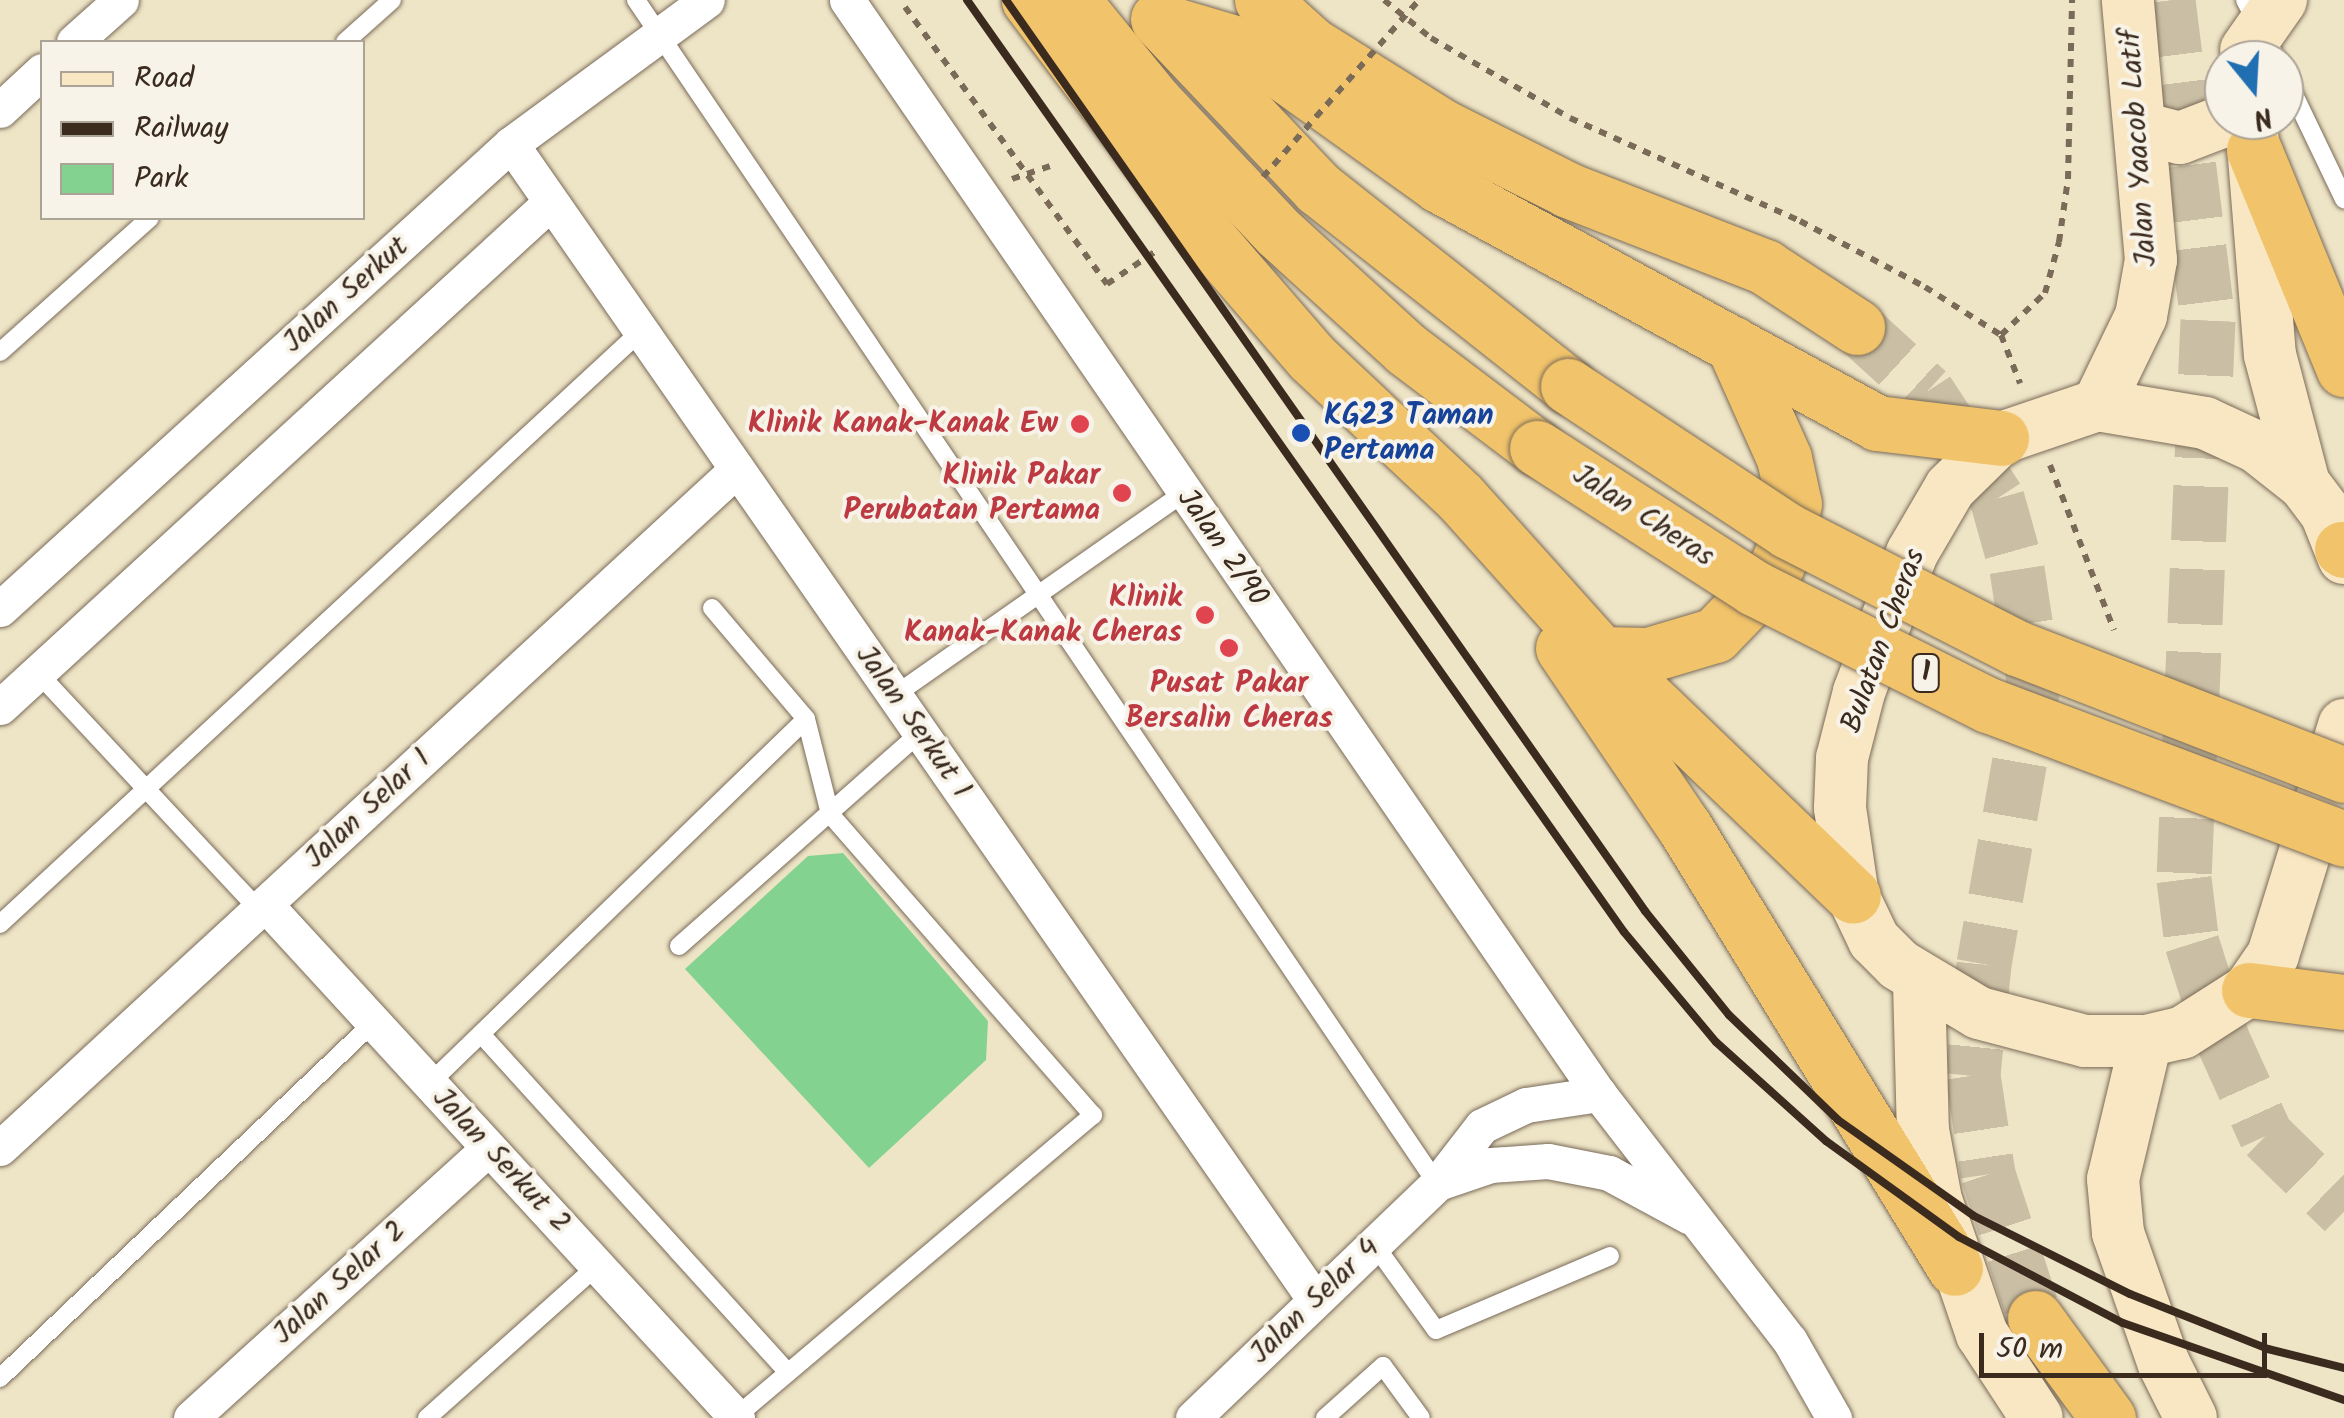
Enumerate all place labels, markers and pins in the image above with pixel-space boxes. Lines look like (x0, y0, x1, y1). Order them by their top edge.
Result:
place label: KG23 Taman Pertama (1324, 398, 1494, 468)
place label: Klinik Kanak-Kanak Ew (748, 406, 1058, 442)
marker: Klinik Kanak-Kanak Ew (1067, 411, 1093, 437)
marker: KG23 Taman Pertama (1288, 420, 1314, 446)
place label: Klinik Pakar Perubatan Pertama (843, 458, 1100, 528)
marker: Klinik Pakar Perubatan Pertama (1109, 480, 1135, 506)
place label: Klinik Kanak-Kanak Cheras (904, 580, 1182, 650)
marker: Klinik Kanak-Kanak Cheras (1192, 602, 1218, 628)
marker: Pusat Pakar Bersalin Cheras (1216, 635, 1242, 661)
place label: Pusat Pakar Bersalin Cheras (1125, 666, 1333, 736)

